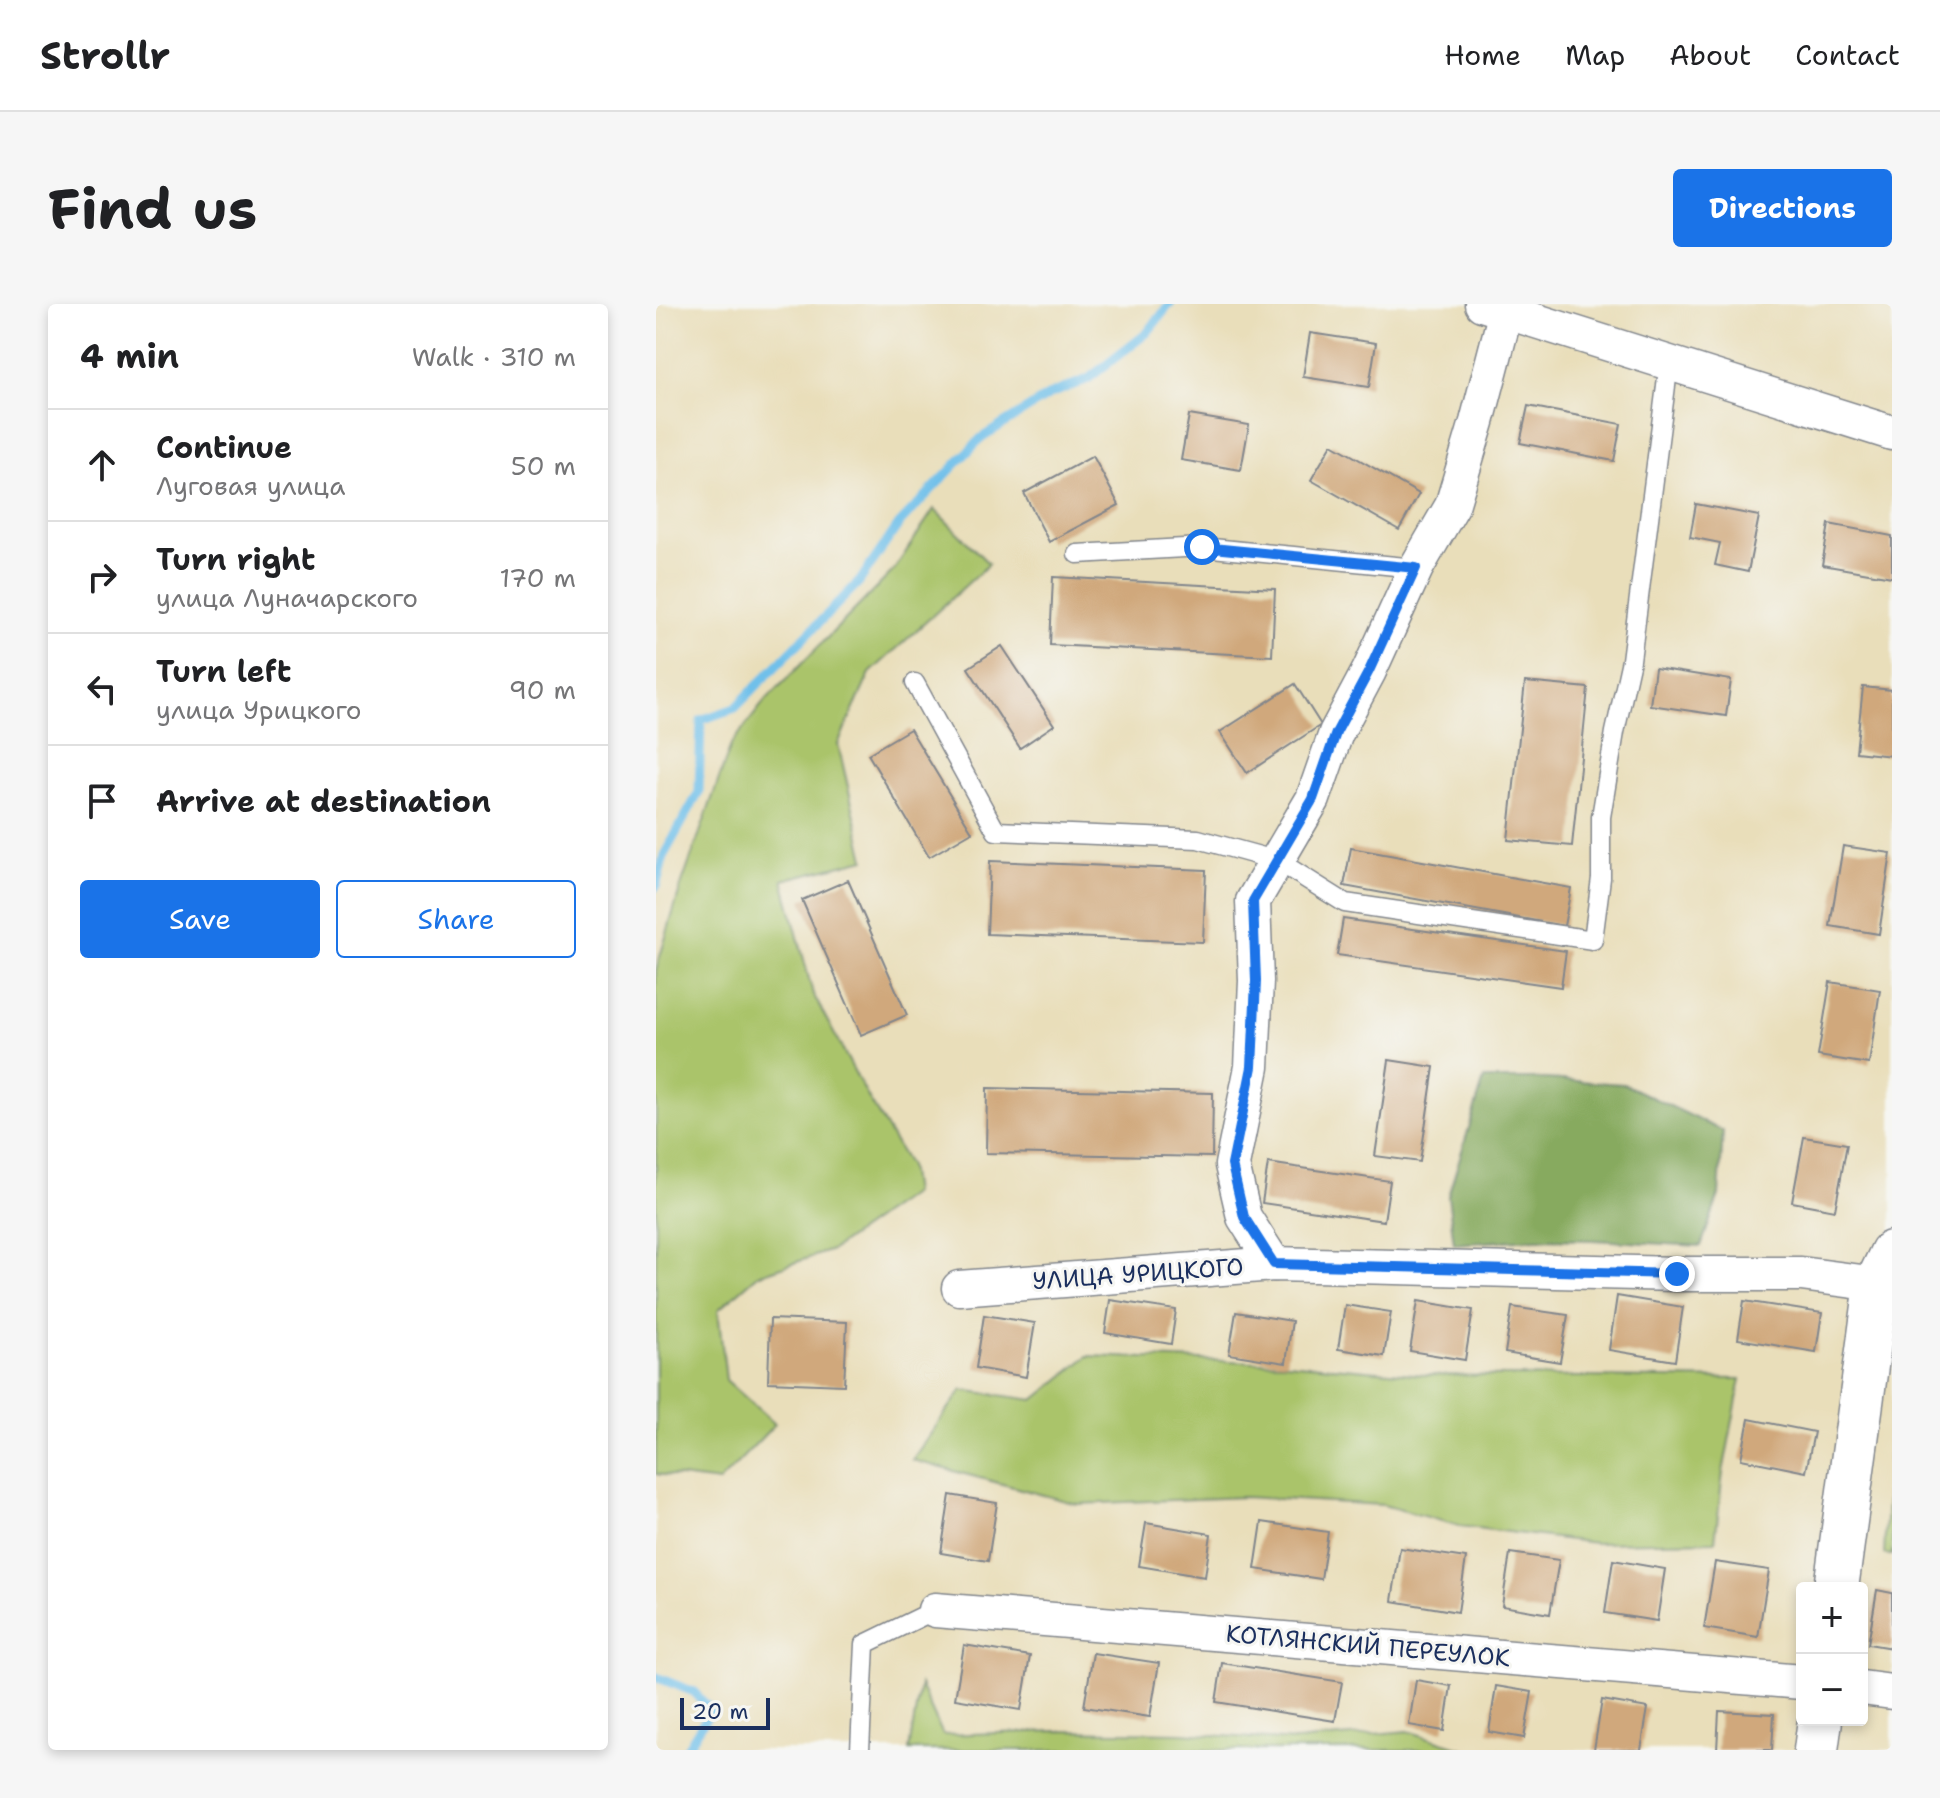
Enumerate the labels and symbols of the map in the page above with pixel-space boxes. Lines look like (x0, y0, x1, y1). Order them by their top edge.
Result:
route start (1184, 529, 1220, 565)
street label: УЛИЦА УРИЦКОГО (1031, 1251, 1245, 1297)
route end (1659, 1256, 1695, 1292)
street label: КОТЛЯНСКИЙ ПЕРЕУЛОК (1225, 1618, 1512, 1674)
scale bar (680, 1694, 770, 1730)

